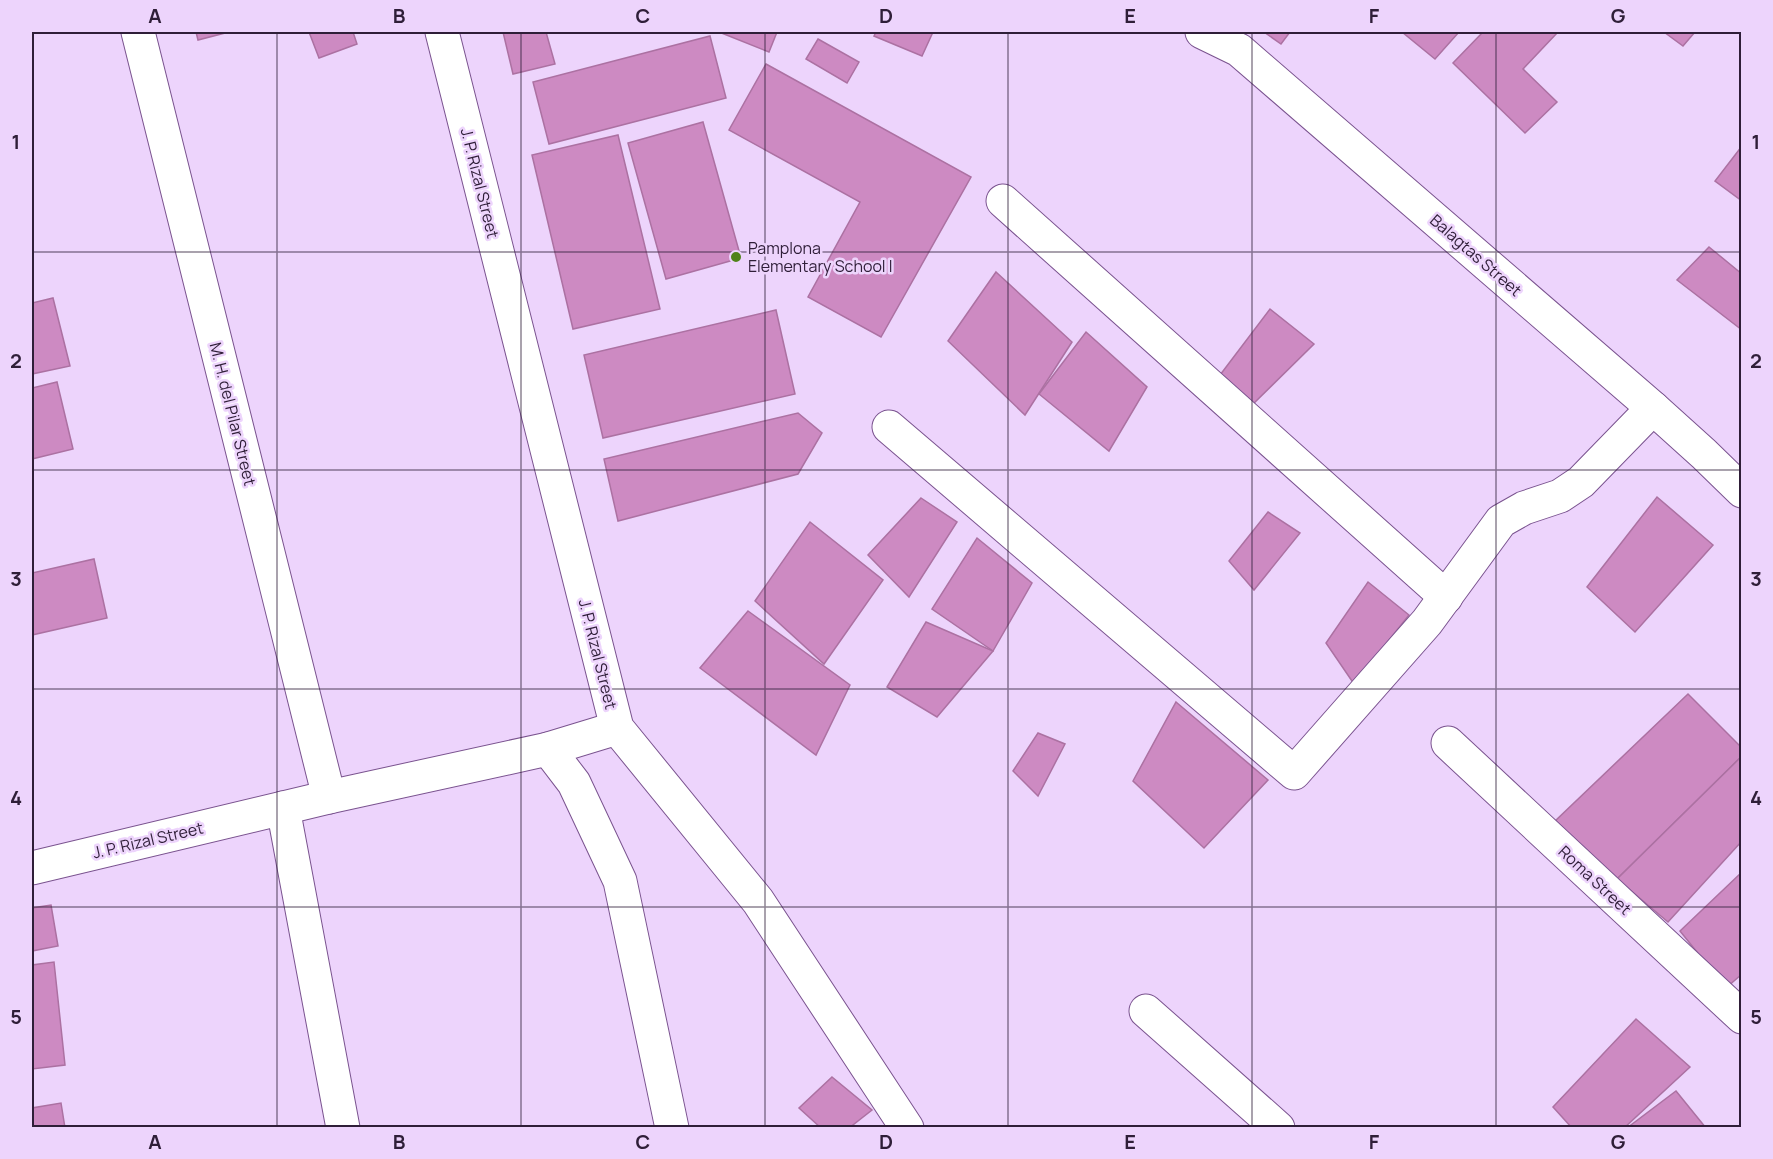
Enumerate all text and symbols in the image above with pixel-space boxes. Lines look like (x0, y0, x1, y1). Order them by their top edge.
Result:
text: A (148, 2, 162, 29)
text: B (393, 2, 406, 29)
text: C (636, 2, 650, 29)
text: D (879, 2, 893, 29)
text: E (1124, 2, 1136, 29)
text: F (1369, 2, 1380, 29)
text: G (1611, 2, 1626, 29)
street label: J. P. Rizal Street (456, 126, 504, 240)
text: 1 (12, 128, 20, 155)
text: 1 (1752, 128, 1760, 155)
street label: Balagtas Street (1426, 209, 1526, 301)
place label: Pamplona Elementary School I (748, 237, 893, 277)
marker: Pamplona Elementary School I (729, 250, 743, 264)
street label: M. H. del Pilar Street (205, 340, 261, 488)
text: 2 (10, 347, 22, 374)
text: 2 (1750, 347, 1762, 374)
text: 3 (10, 565, 22, 592)
text: 3 (1750, 565, 1762, 592)
street label: J. P. Rizal Street (574, 597, 622, 711)
text: 4 (10, 784, 22, 811)
text: 4 (1750, 784, 1762, 811)
street label: J. P. Rizal Street (91, 817, 205, 863)
street label: Roma Street (1554, 841, 1636, 919)
text: 5 (10, 1003, 22, 1030)
text: 5 (1750, 1003, 1762, 1030)
text: A (148, 1128, 162, 1155)
text: B (393, 1128, 406, 1155)
text: C (636, 1128, 650, 1155)
text: D (879, 1128, 893, 1155)
text: E (1124, 1128, 1136, 1155)
text: F (1369, 1128, 1380, 1155)
text: G (1611, 1128, 1626, 1155)

